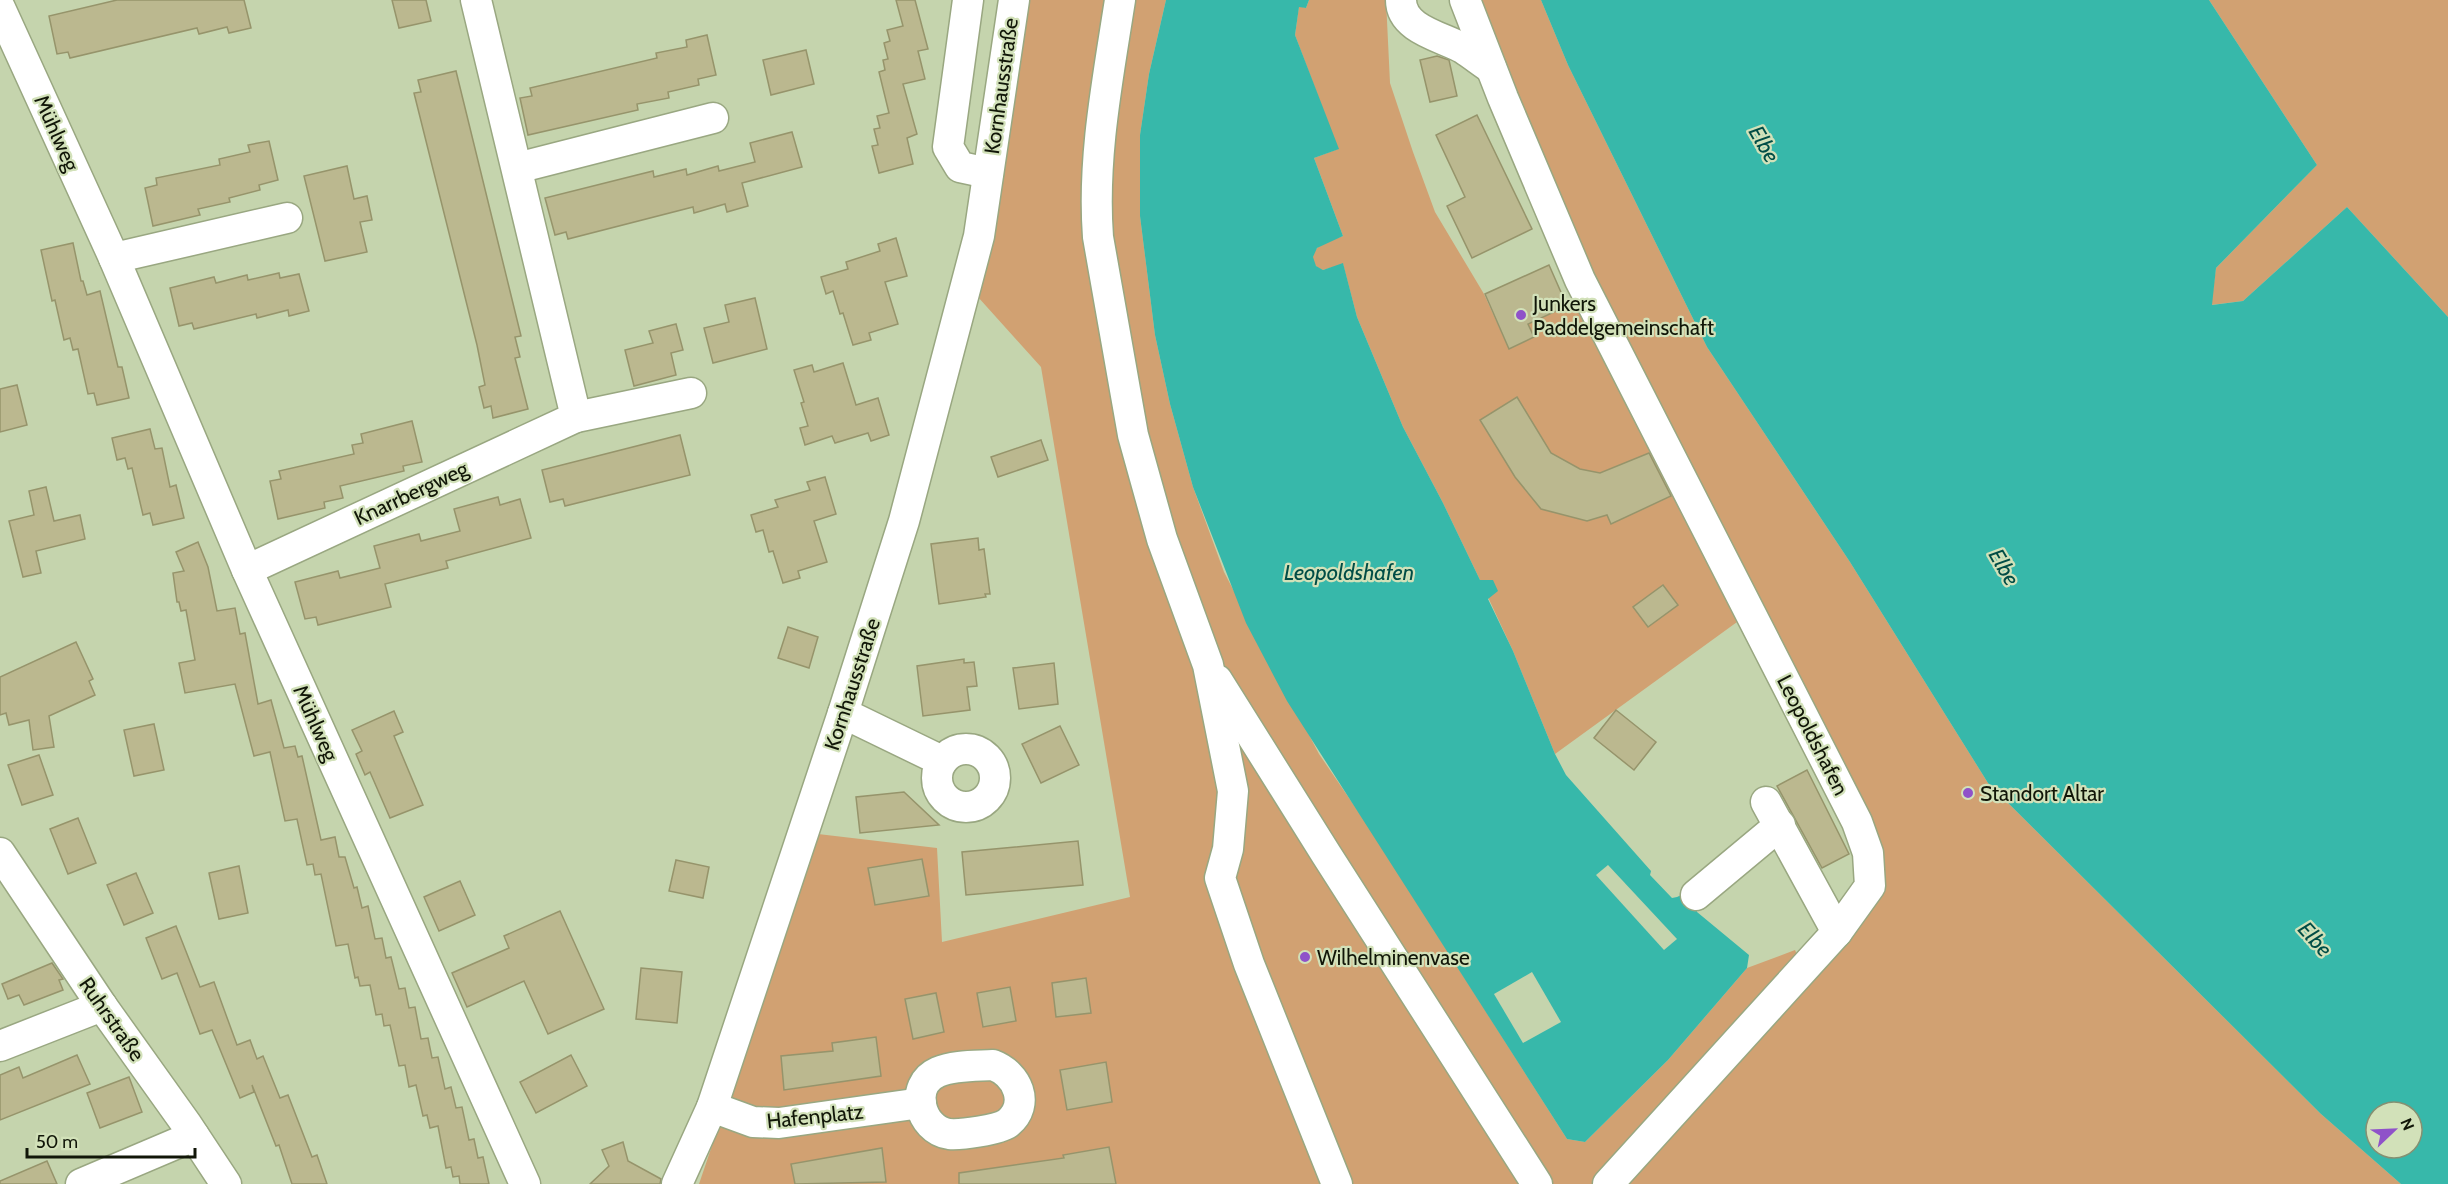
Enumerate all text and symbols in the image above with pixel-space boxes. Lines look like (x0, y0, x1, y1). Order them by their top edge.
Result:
street label: Kornhausstraße (979, 16, 1023, 156)
street label: Mühlweg (29, 91, 85, 175)
water label: Elbe (1743, 121, 1785, 167)
place label: Junkers Paddelgemeinschaft (1532, 291, 1714, 340)
marker: Junkers Paddelgemeinschaft (1514, 308, 1528, 322)
street label: Knarrbergweg (350, 456, 472, 530)
water label: Elbe (1983, 544, 2025, 590)
water label: Leopoldshafen (1284, 559, 1414, 586)
street label: Kornhausstraße (819, 615, 885, 753)
street label: Leopoldshafen (1772, 671, 1854, 799)
street label: Mühlweg (288, 681, 344, 765)
place label: Standort Altar (1980, 781, 2104, 806)
marker: Standort Altar (1961, 786, 1975, 800)
water label: Elbe (2292, 916, 2338, 962)
place label: Wilhelminenvase (1317, 945, 1470, 970)
marker: Wilhelminenvase (1298, 950, 1312, 964)
street label: Ruhrstraße (74, 972, 150, 1066)
street label: Hafenplatz (765, 1098, 865, 1134)
north arrow (2364, 1100, 2424, 1160)
text: N (2396, 1115, 2418, 1133)
scale bar (27, 1121, 195, 1159)
text: 50 m (36, 1131, 78, 1153)

